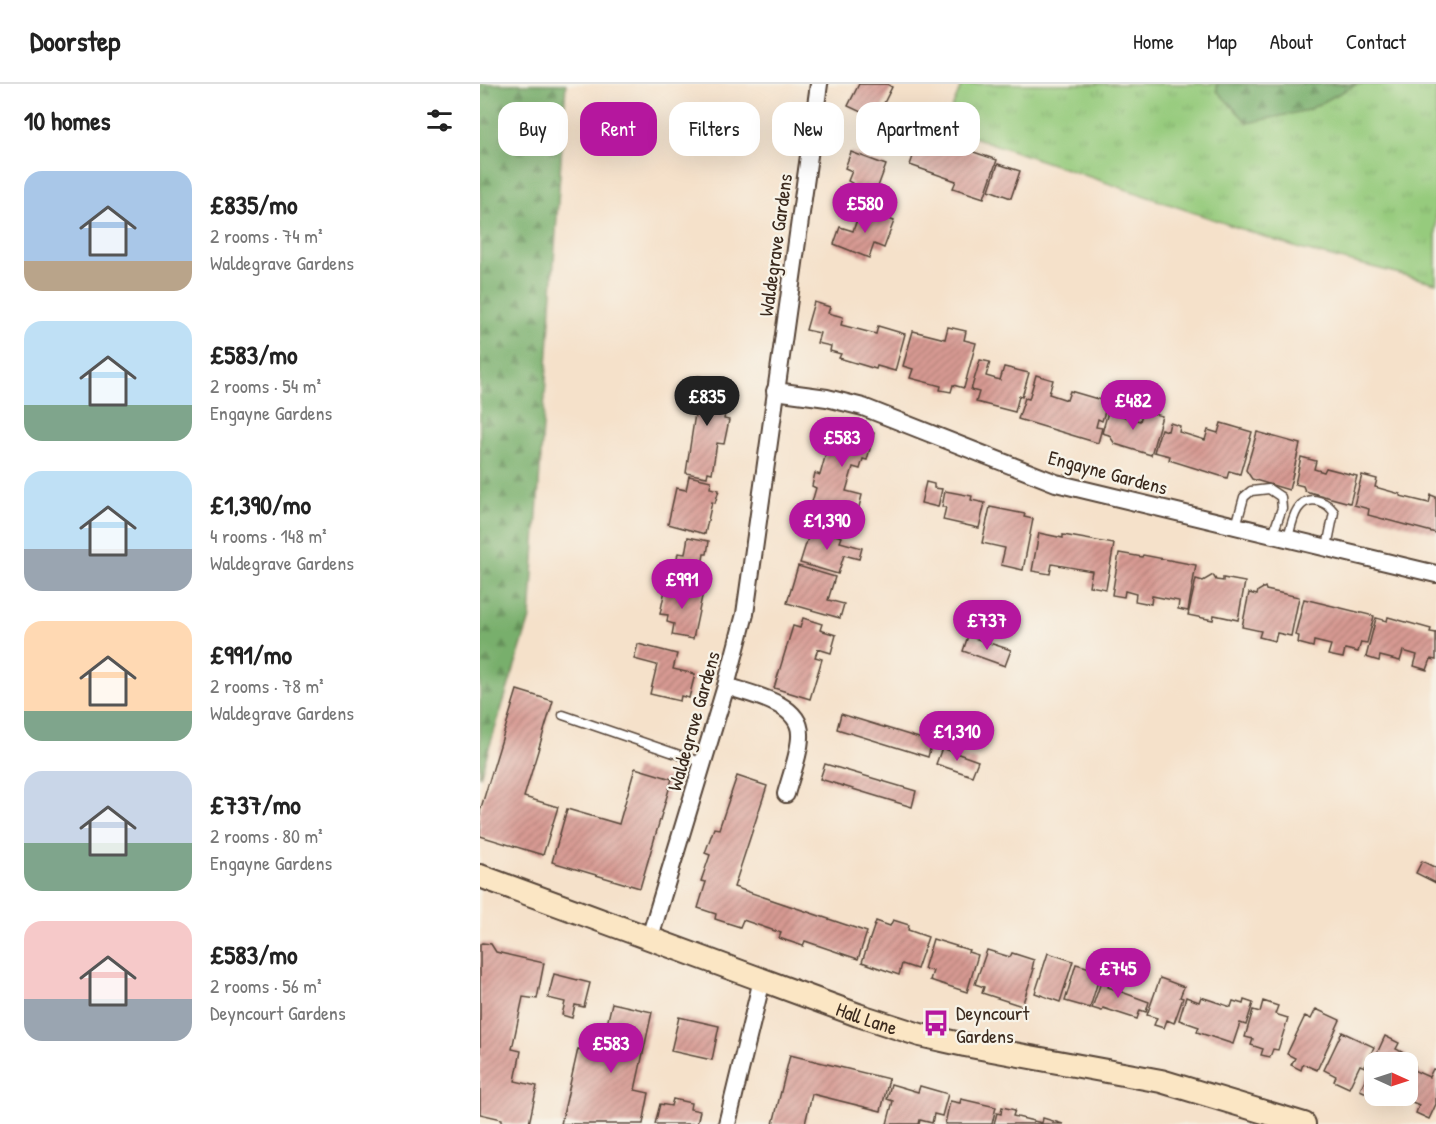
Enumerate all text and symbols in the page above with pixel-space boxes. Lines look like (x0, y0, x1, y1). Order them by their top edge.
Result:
text: Doorstep (30, 22, 120, 60)
text: Home (1133, 27, 1174, 56)
text: Map (1207, 27, 1237, 56)
text: About (1270, 27, 1313, 56)
text: Contact (1346, 27, 1406, 56)
chip: Buy (498, 102, 568, 156)
chip: Rent (580, 102, 657, 156)
chip: Filters (669, 102, 760, 156)
chip: New (772, 102, 844, 156)
chip: Apartment (856, 102, 980, 156)
text: 10 homes (24, 103, 111, 138)
icon: filters (423, 104, 456, 137)
street label: Waldegrave Gardens (752, 172, 798, 318)
pin: £580 (829, 183, 901, 234)
text: £835/mo (210, 187, 297, 222)
text: £580 (846, 189, 884, 216)
icon: home (72, 195, 144, 267)
text: 2 rooms · 74 m² (210, 222, 322, 249)
text: Waldegrave Gardens (210, 249, 354, 276)
text: £583/mo (210, 337, 297, 372)
icon: home (72, 345, 144, 417)
text: 2 rooms · 54 m² (210, 372, 321, 399)
pin: £835 (671, 376, 743, 427)
pin: £482 (1097, 380, 1169, 431)
text: £835 (688, 382, 726, 409)
text: £482 (1115, 386, 1151, 413)
text: Engayne Gardens (210, 399, 332, 426)
pin: £583 (806, 417, 878, 468)
text: £583 (823, 423, 861, 450)
street label: Engayne Gardens (1045, 443, 1171, 501)
text: £1,390/mo (210, 487, 311, 522)
icon: home (72, 495, 144, 567)
pin: £1,390 (778, 500, 876, 551)
text: £1,390 (803, 506, 851, 533)
text: 4 rooms · 148 m² (210, 522, 327, 549)
text: Waldegrave Gardens (210, 549, 354, 576)
pin: £991 (646, 559, 718, 610)
text: £991 (666, 565, 698, 592)
pin: £737 (951, 600, 1023, 651)
text: £737 (967, 606, 1007, 633)
text: £991/mo (210, 637, 292, 672)
icon: home (72, 645, 144, 717)
street label: Waldegrave Gardens (660, 648, 726, 794)
text: 2 rooms · 78 m² (210, 672, 324, 699)
text: Waldegrave Gardens (210, 699, 354, 726)
pin: £1,310 (908, 711, 1006, 762)
text: £1,310 (933, 717, 981, 744)
text: £737/mo (210, 787, 301, 822)
icon: home (72, 795, 144, 867)
text: 2 rooms · 80 m² (210, 822, 323, 849)
text: Engayne Gardens (210, 849, 332, 876)
text: £583/mo (210, 937, 297, 972)
icon: home (72, 945, 144, 1017)
pin: £745 (1082, 948, 1154, 999)
text: £745 (1100, 954, 1136, 981)
text: 2 rooms · 56 m² (210, 972, 322, 999)
street label: Hall Lane (833, 995, 901, 1040)
text: Deyncourt Gardens (210, 999, 346, 1026)
place label: Deyncourt Gardens (956, 999, 1030, 1049)
bus stop icon: Deyncourt Gardens (921, 1008, 951, 1038)
pin: £583 (575, 1023, 647, 1074)
text: £583 (592, 1029, 630, 1056)
north arrow (1364, 1052, 1418, 1106)
map controls (1364, 1052, 1418, 1106)

